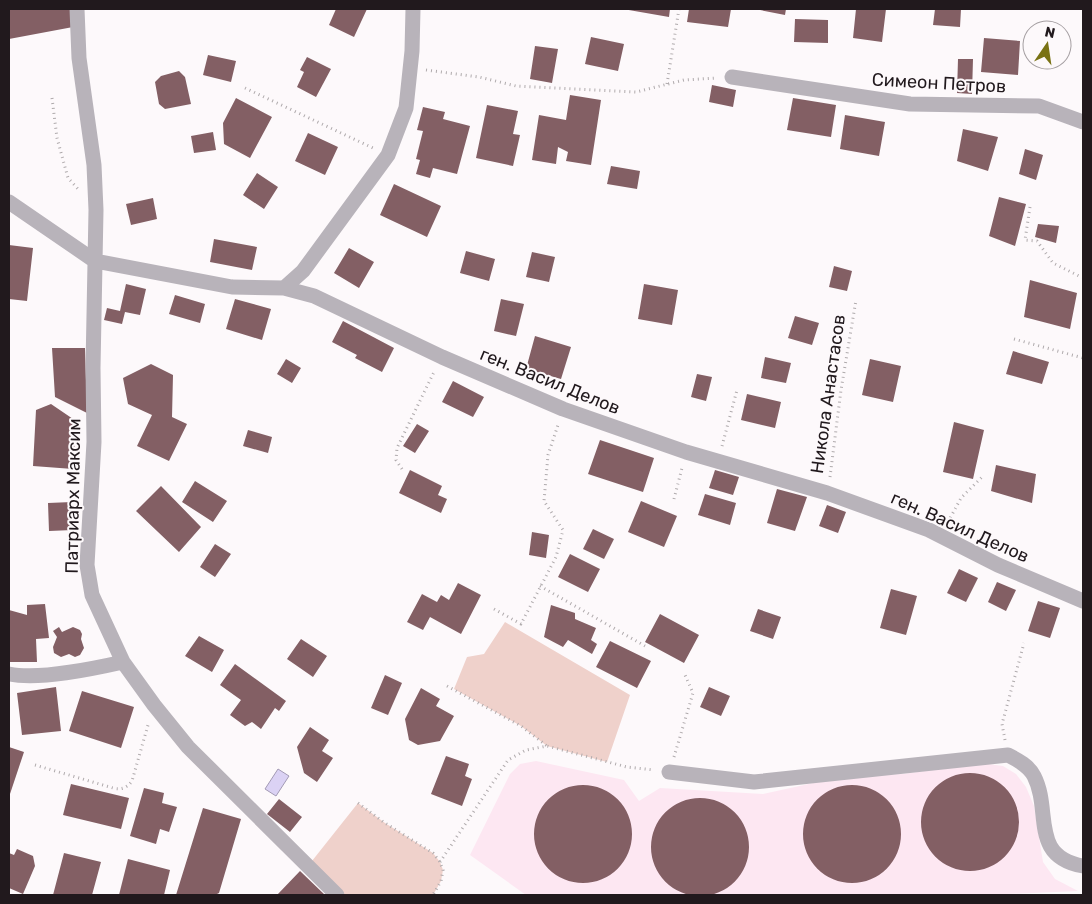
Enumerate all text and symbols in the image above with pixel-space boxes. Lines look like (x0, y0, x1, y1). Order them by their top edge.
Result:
north arrow (1022, 20, 1072, 70)
text: N (1043, 23, 1057, 42)
street label: Симеон Петров (871, 68, 1007, 98)
street label: Никола Анастасов (806, 313, 850, 475)
street label: ген. Васил Делов (477, 343, 623, 419)
street label: Патриарх Максим (61, 418, 85, 574)
street label: ген. Васил Делов (888, 487, 1032, 567)

